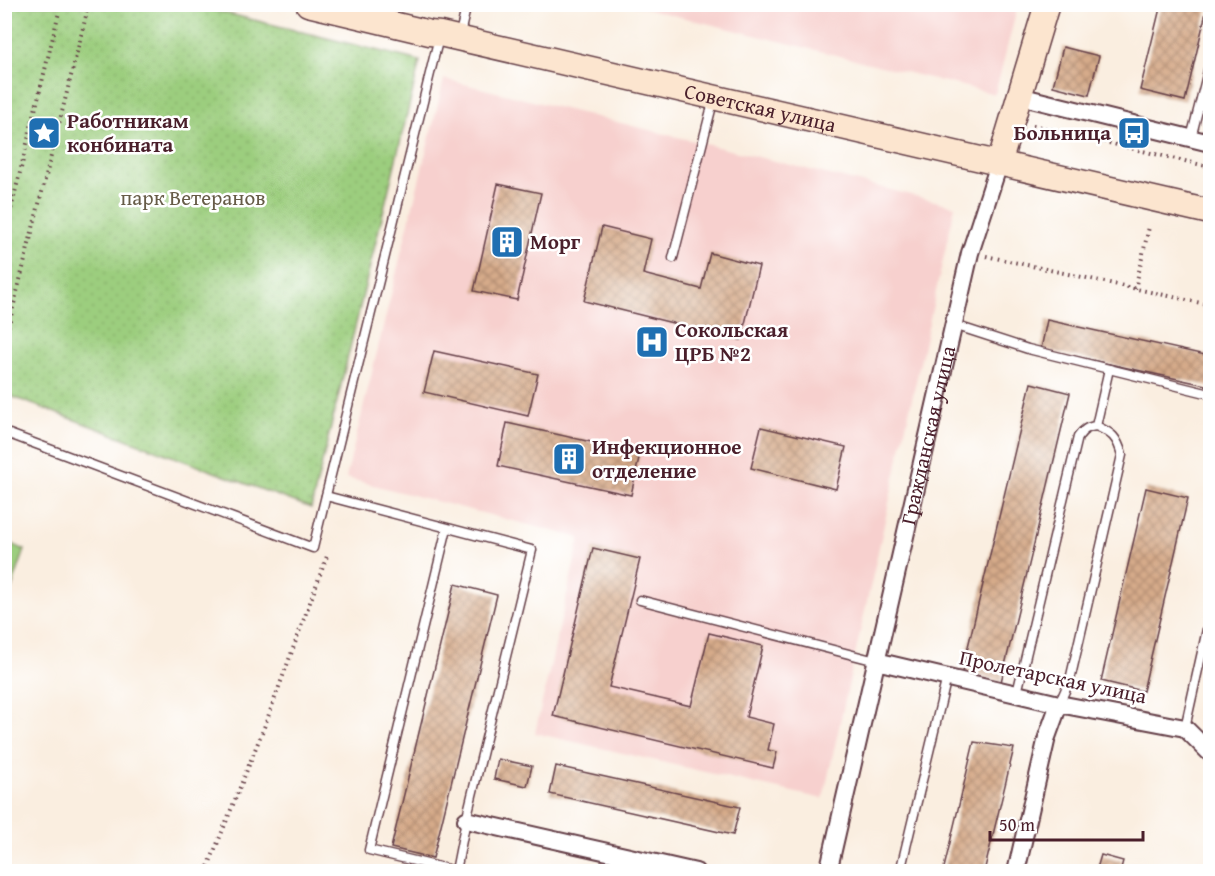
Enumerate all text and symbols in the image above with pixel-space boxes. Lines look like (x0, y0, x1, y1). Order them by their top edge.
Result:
street label: Советская улица (681, 75, 839, 140)
place label: Работникам конбината (67, 105, 189, 160)
place icon: Работникам конбината (26, 115, 62, 151)
bus stop icon: Больница (1116, 115, 1152, 151)
place label: Больница (1014, 117, 1111, 148)
park label: парк Ветеранов (120, 182, 266, 213)
building icon: Морг (489, 224, 525, 260)
place label: Морг (530, 226, 581, 257)
place label: Сокольская ЦРБ №2 (675, 314, 788, 369)
hospital icon: Сокольская ЦРБ №2 (634, 324, 670, 360)
street label: Гражданская улица (892, 343, 963, 528)
place label: Инфекционное отделение (592, 431, 742, 486)
building icon: Инфекционное отделение (551, 441, 587, 477)
street label: Пролетарская улица (957, 642, 1150, 711)
scale bar (990, 804, 1143, 842)
text: 50 m (999, 811, 1035, 838)

